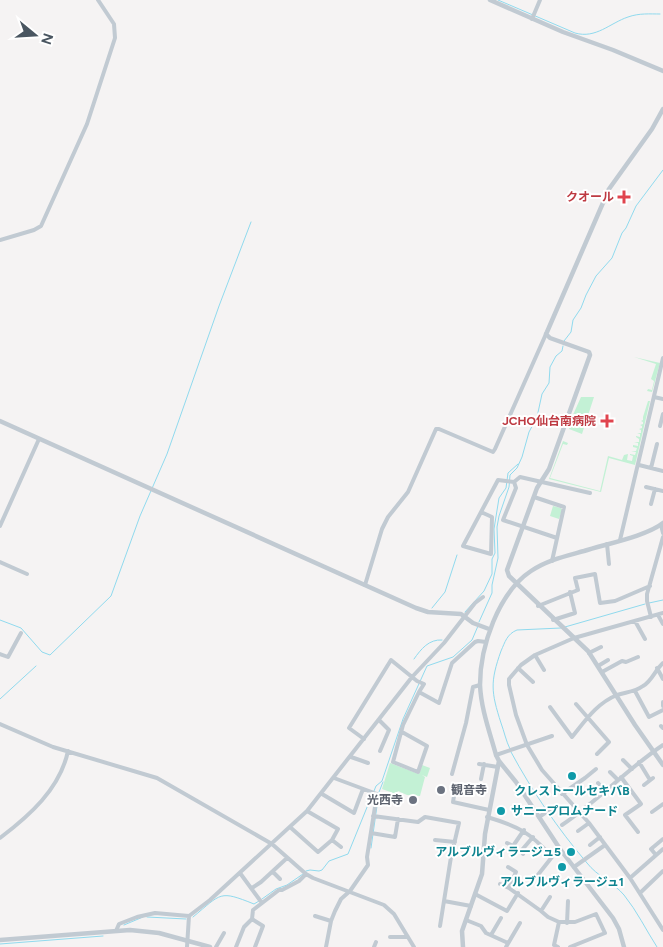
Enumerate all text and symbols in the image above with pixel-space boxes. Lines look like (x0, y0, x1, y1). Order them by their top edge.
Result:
north arrow (10, 10, 60, 60)
text: N (37, 31, 57, 47)
place label: クオール (566, 190, 614, 204)
marker: クオール (618, 191, 630, 203)
place label: JCHO仙台南病院 (502, 414, 596, 428)
marker: JCHO仙台南病院 (600, 414, 614, 428)
marker: クレストールセキバB (566, 770, 578, 782)
place label: 観音寺 (451, 783, 487, 797)
marker: 観音寺 (435, 784, 447, 796)
place label: クレストールセキバB (514, 784, 630, 798)
place label: 光西寺 (367, 793, 403, 807)
marker: 光西寺 (407, 794, 419, 806)
place label: サニープロムナード (511, 804, 618, 818)
marker: サニープロムナード (495, 805, 507, 817)
place label: アルブルヴィラージュ5 (435, 845, 561, 859)
marker: アルブルヴィラージュ5 (565, 846, 577, 858)
marker: アルブルヴィラージュ1 (556, 861, 568, 873)
place label: アルブルヴィラージュ1 (500, 875, 624, 889)

